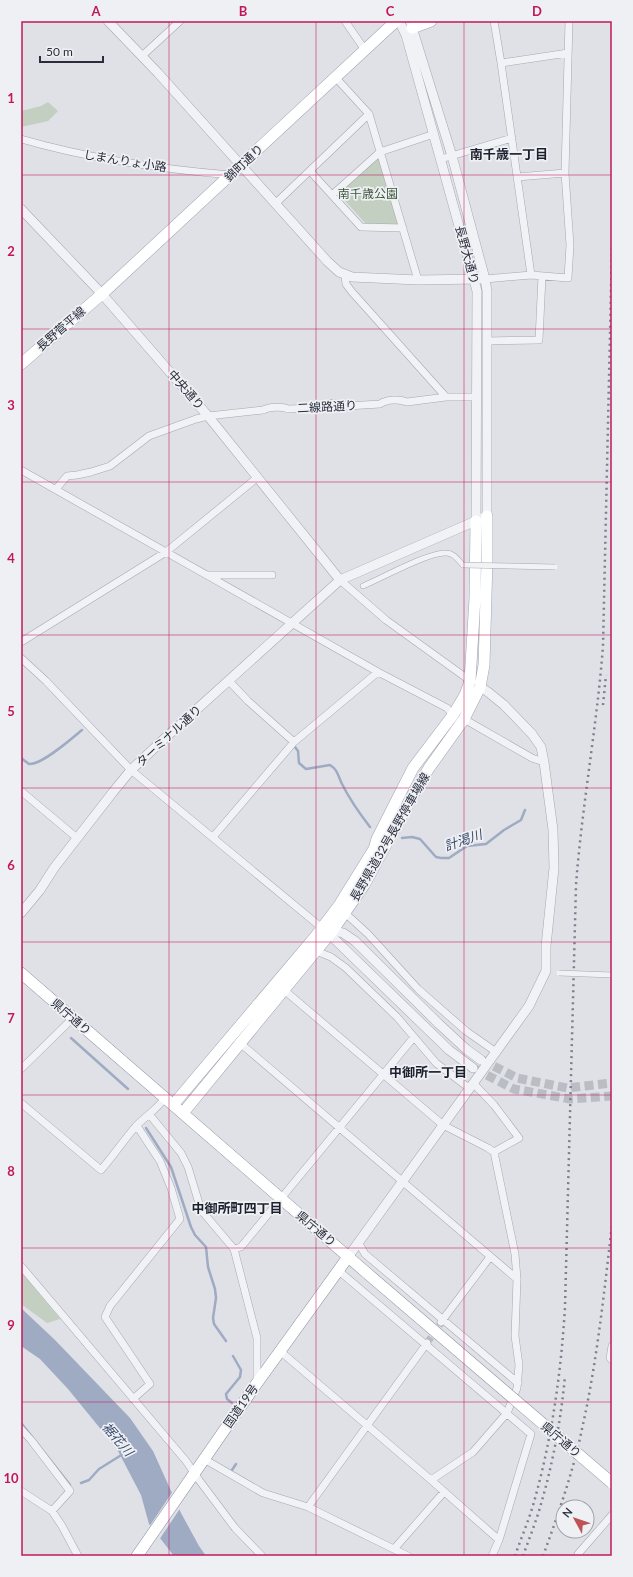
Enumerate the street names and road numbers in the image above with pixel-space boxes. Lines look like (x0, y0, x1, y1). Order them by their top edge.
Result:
street label: 錦町通り (221, 141, 266, 184)
street label: しまんりょ小路 (82, 147, 168, 174)
street label: 長野大通り (452, 224, 482, 286)
street label: 長野菅平線 (33, 303, 88, 354)
street label: 中央通り (165, 367, 208, 413)
street label: 二線路通り (297, 397, 357, 416)
street label: ターミナル通り (133, 701, 204, 770)
street label: 長野県道32号長野停車場線 (347, 770, 433, 904)
street label: 県庁通り (48, 995, 94, 1038)
street label: 県庁通り (293, 1207, 340, 1250)
street label: 国道19号 (220, 1381, 261, 1430)
street label: 県庁通り (538, 1418, 585, 1461)

